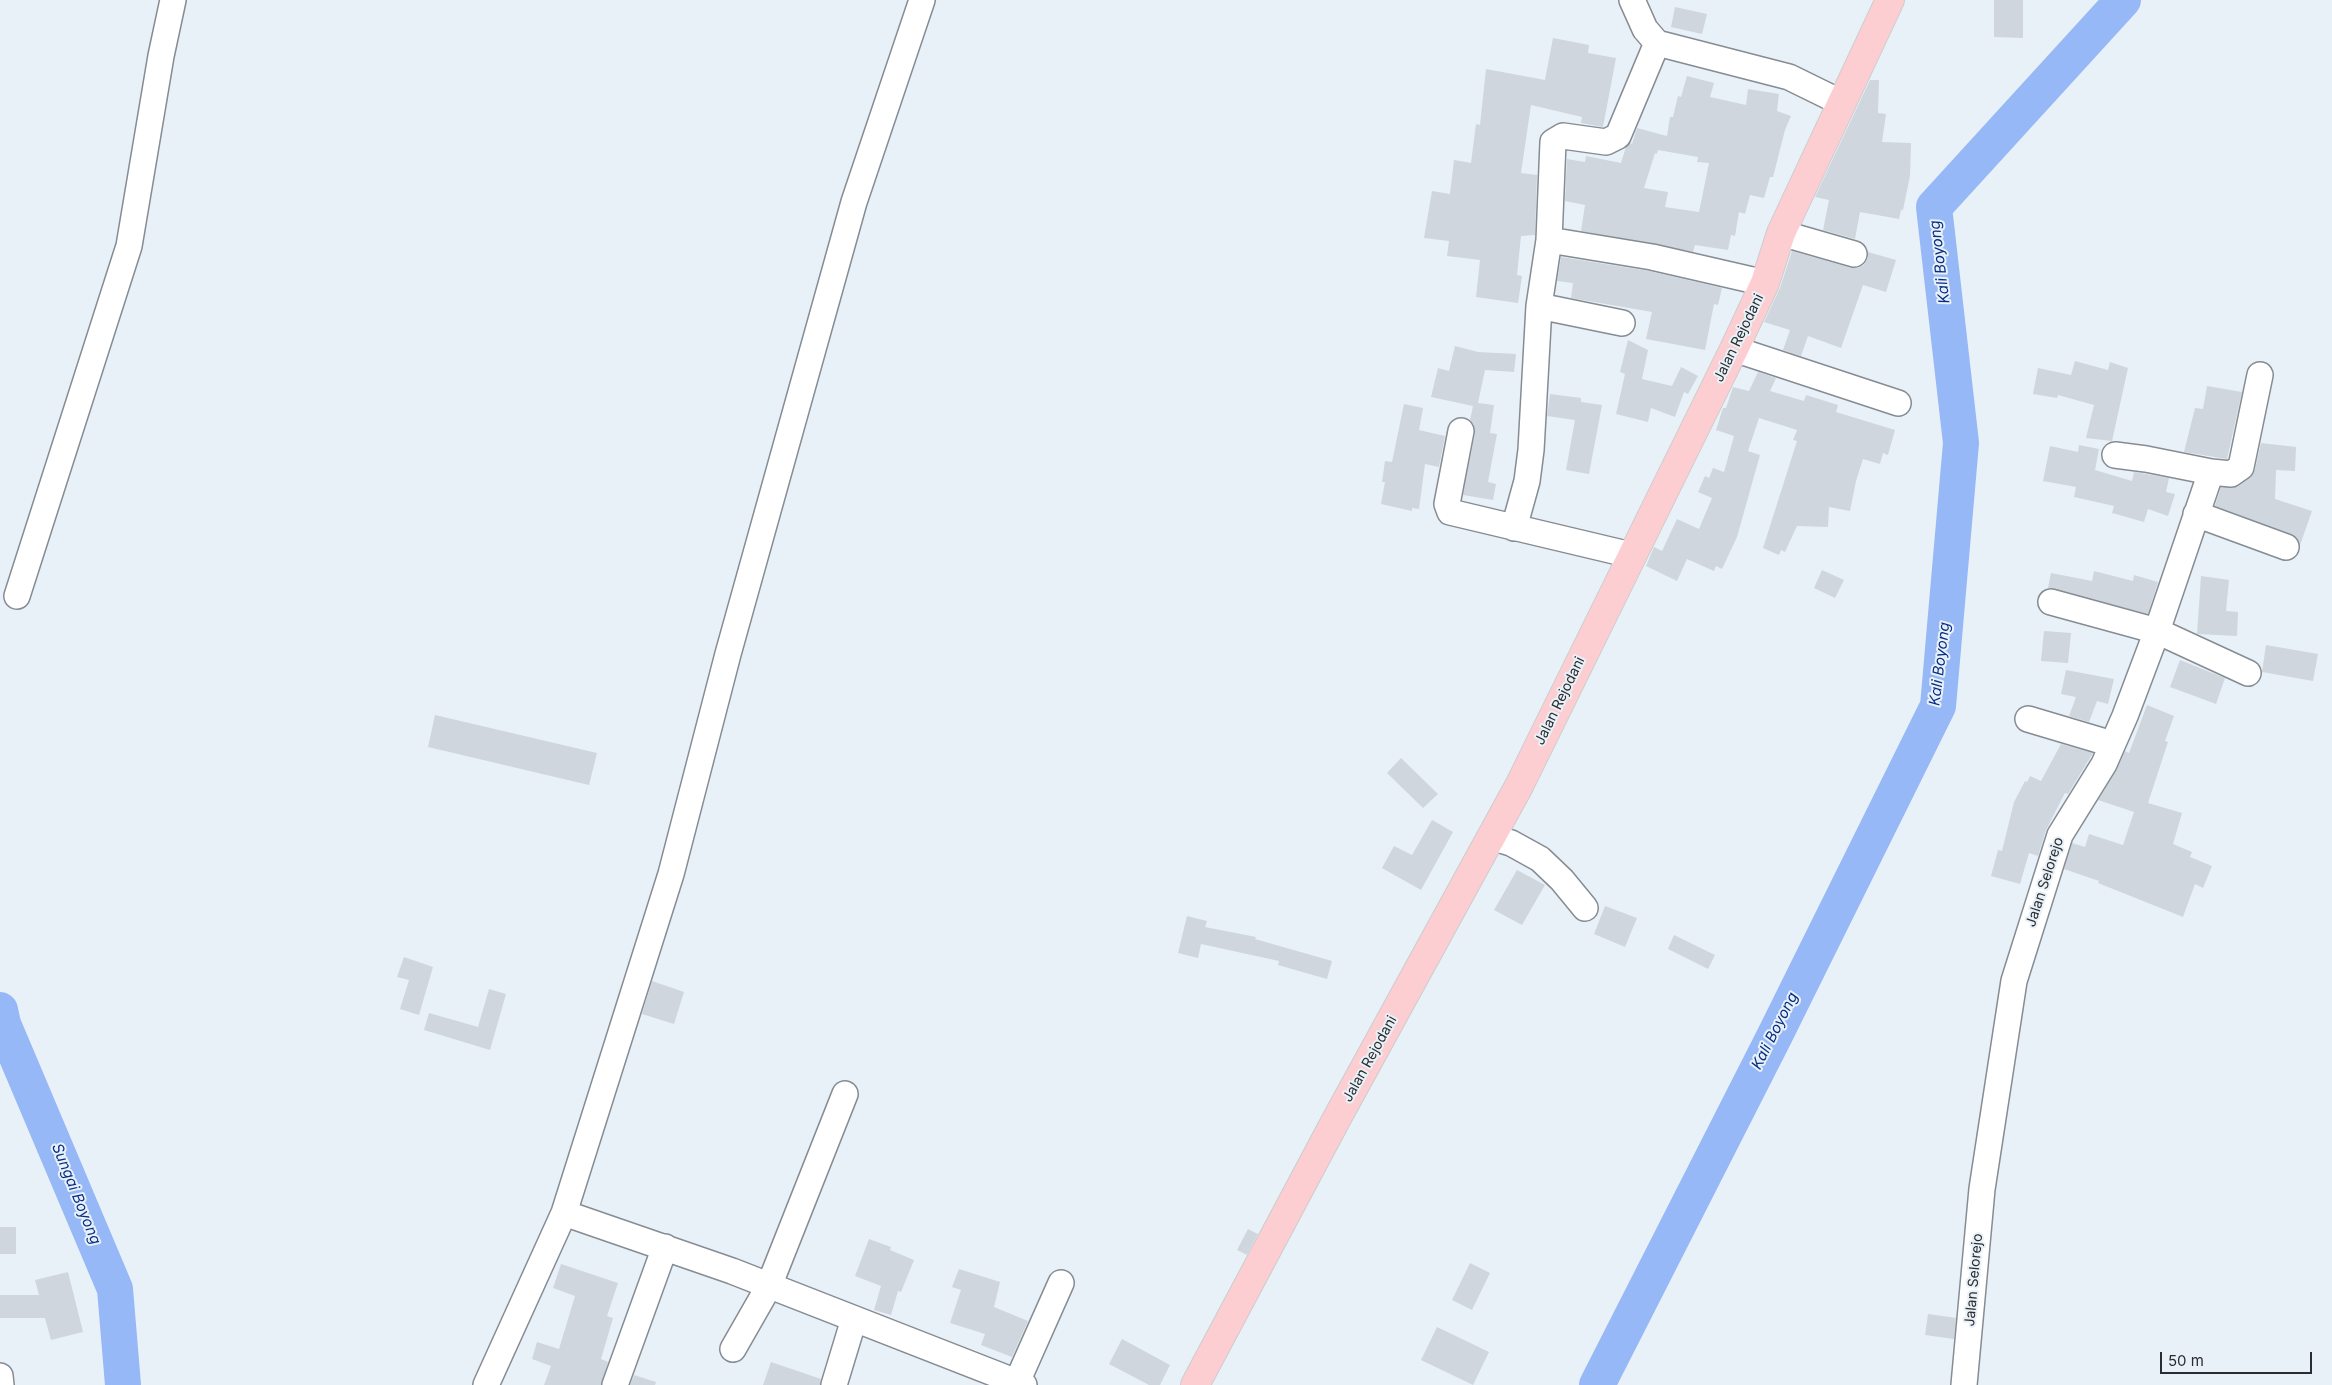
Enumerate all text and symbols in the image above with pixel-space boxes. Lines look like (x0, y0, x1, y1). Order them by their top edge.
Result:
water label: Kali Boyong (1926, 219, 1954, 305)
street label: Jalan Rejodani (1710, 291, 1768, 385)
water label: Kali Boyong (1926, 621, 1954, 707)
street label: Jalan Rejodani (1531, 654, 1589, 748)
street label: Jalan Selorejo (2023, 835, 2067, 929)
water label: Kali Boyong (1748, 990, 1802, 1072)
street label: Jalan Rejodani (1339, 1013, 1401, 1105)
water label: Sungai Boyong (48, 1141, 104, 1247)
street label: Jalan Selorejo (1962, 1233, 1986, 1327)
scale bar (2162, 1342, 2314, 1374)
text: 50 m (2168, 1351, 2204, 1370)

